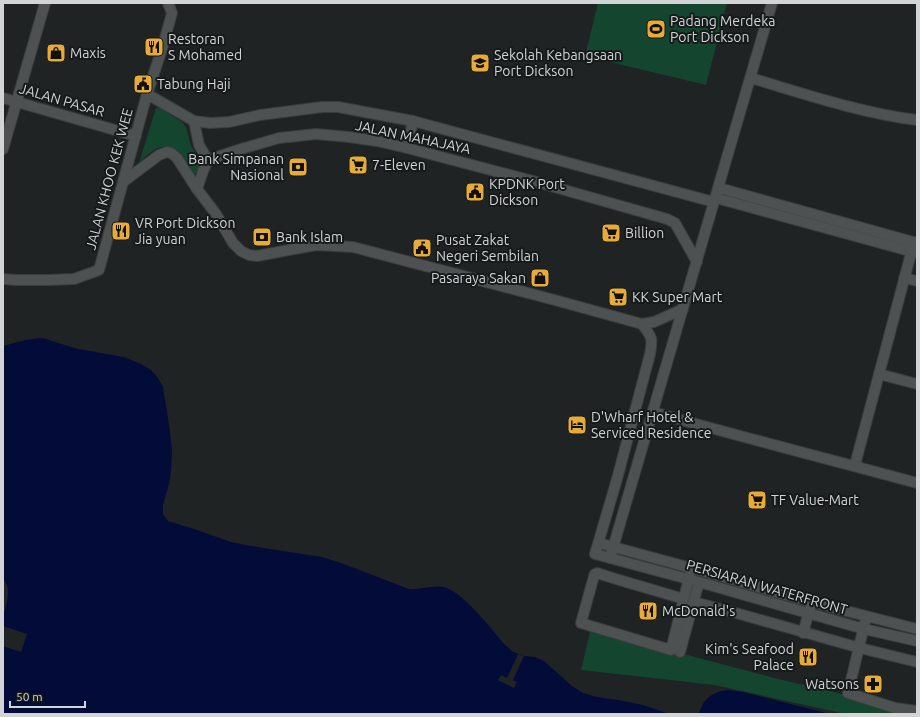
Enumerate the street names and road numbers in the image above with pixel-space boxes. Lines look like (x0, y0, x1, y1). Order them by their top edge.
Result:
street label: JALAN PASAR (17, 80, 107, 120)
street label: JALAN KHOO KEK WEE (82, 106, 136, 251)
street label: JALAN MAHAJAYA (354, 117, 472, 157)
street label: PERSIARAN WATERFRONT (685, 556, 849, 618)

